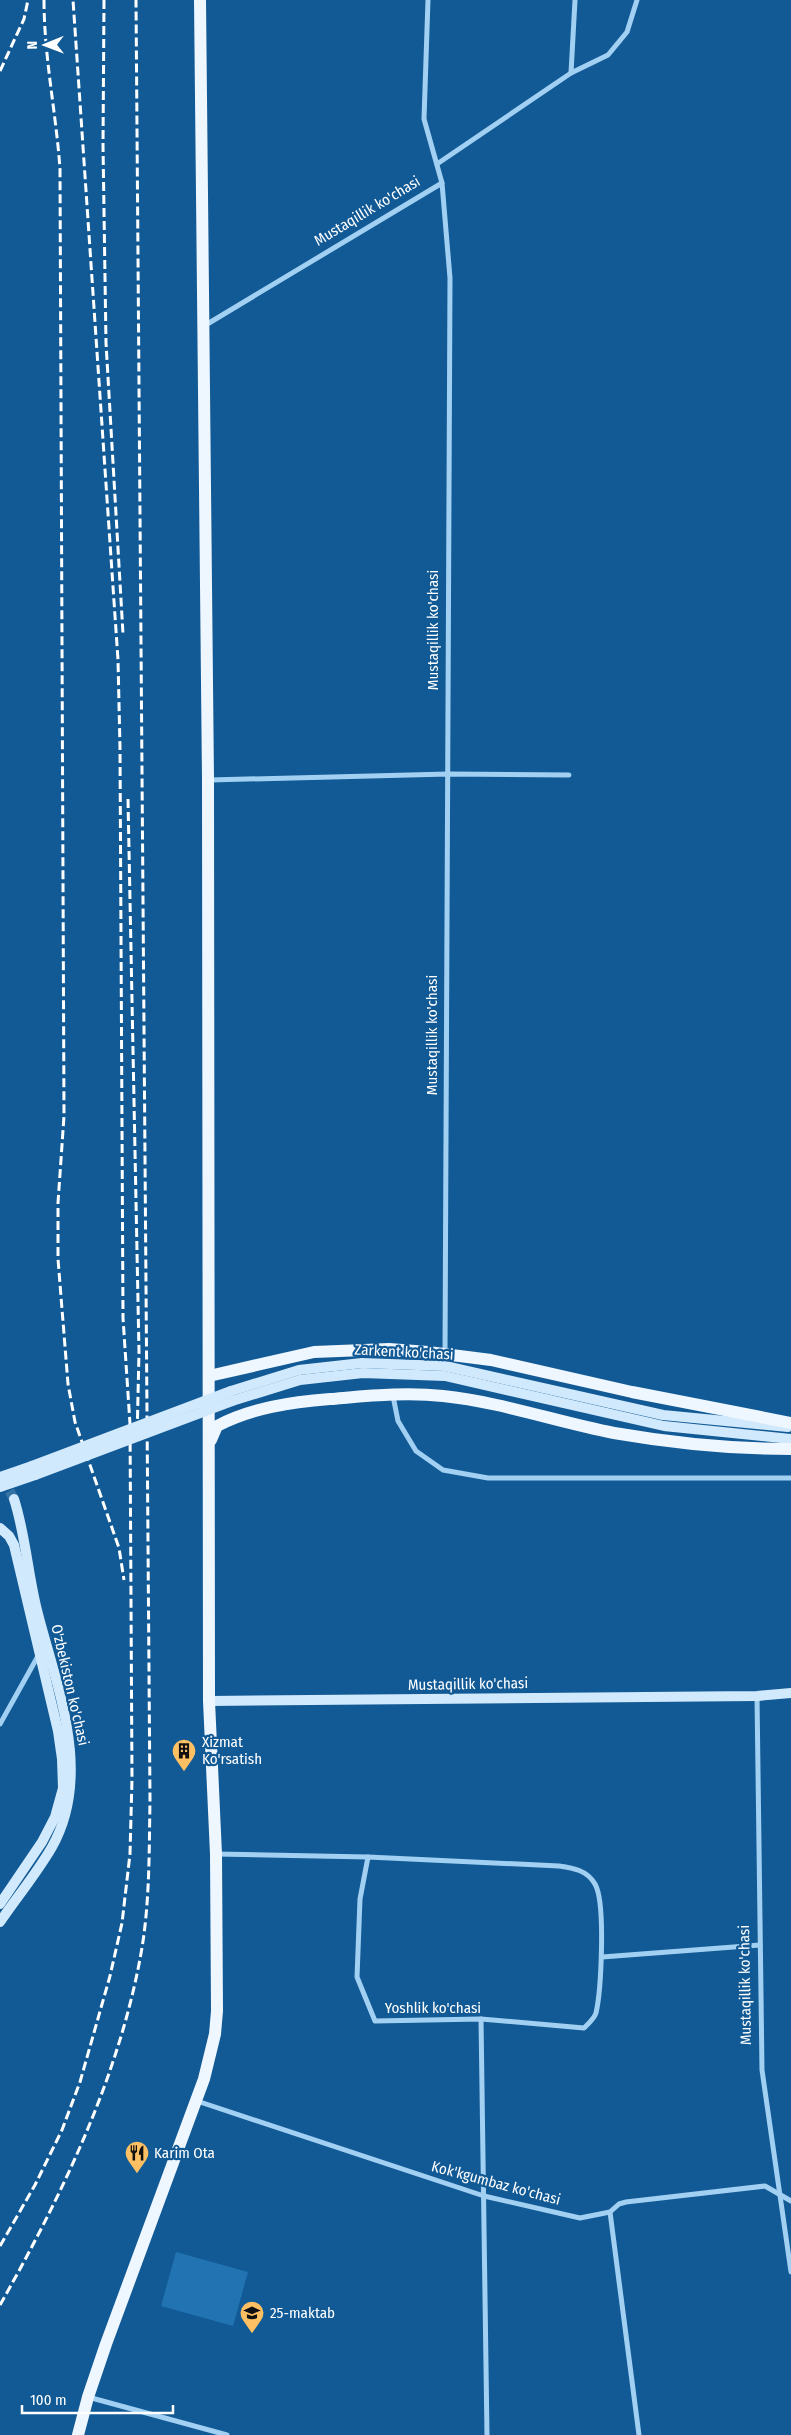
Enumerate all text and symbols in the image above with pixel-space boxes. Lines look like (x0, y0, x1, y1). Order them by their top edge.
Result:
north arrow (20, 20, 70, 70)
text: N (24, 41, 41, 50)
street label: Mustaqillik ko'chasi (311, 172, 423, 250)
street label: Mustaqillik ko'chasi (424, 570, 442, 690)
street label: Mustaqillik ko'chasi (423, 975, 441, 1095)
street label: Zarkent ko'chasi (354, 1340, 454, 1364)
street label: O'zbekiston ko'chasi (47, 1623, 93, 1747)
street label: Mustaqillik ko'chasi (408, 1674, 528, 1694)
place label: Xizmat Ko'rsatish (202, 1733, 262, 1768)
building icon: Xizmat Ko'rsatish (171, 1738, 197, 1772)
street label: Mustaqillik ko'chasi (735, 1925, 755, 2045)
street label: Yoshlik ko'chasi (385, 1999, 481, 2017)
restaurant icon: Karim Ota (124, 2140, 150, 2174)
place label: Karim Ota (154, 2144, 215, 2162)
street label: Kok'kgumbaz ko'chasi (430, 2157, 562, 2209)
school or university icon: 25-maktab (239, 2300, 265, 2334)
place label: 25-maktab (270, 2304, 335, 2322)
scale bar (22, 2382, 174, 2414)
text: 100 m (30, 2391, 67, 2409)

